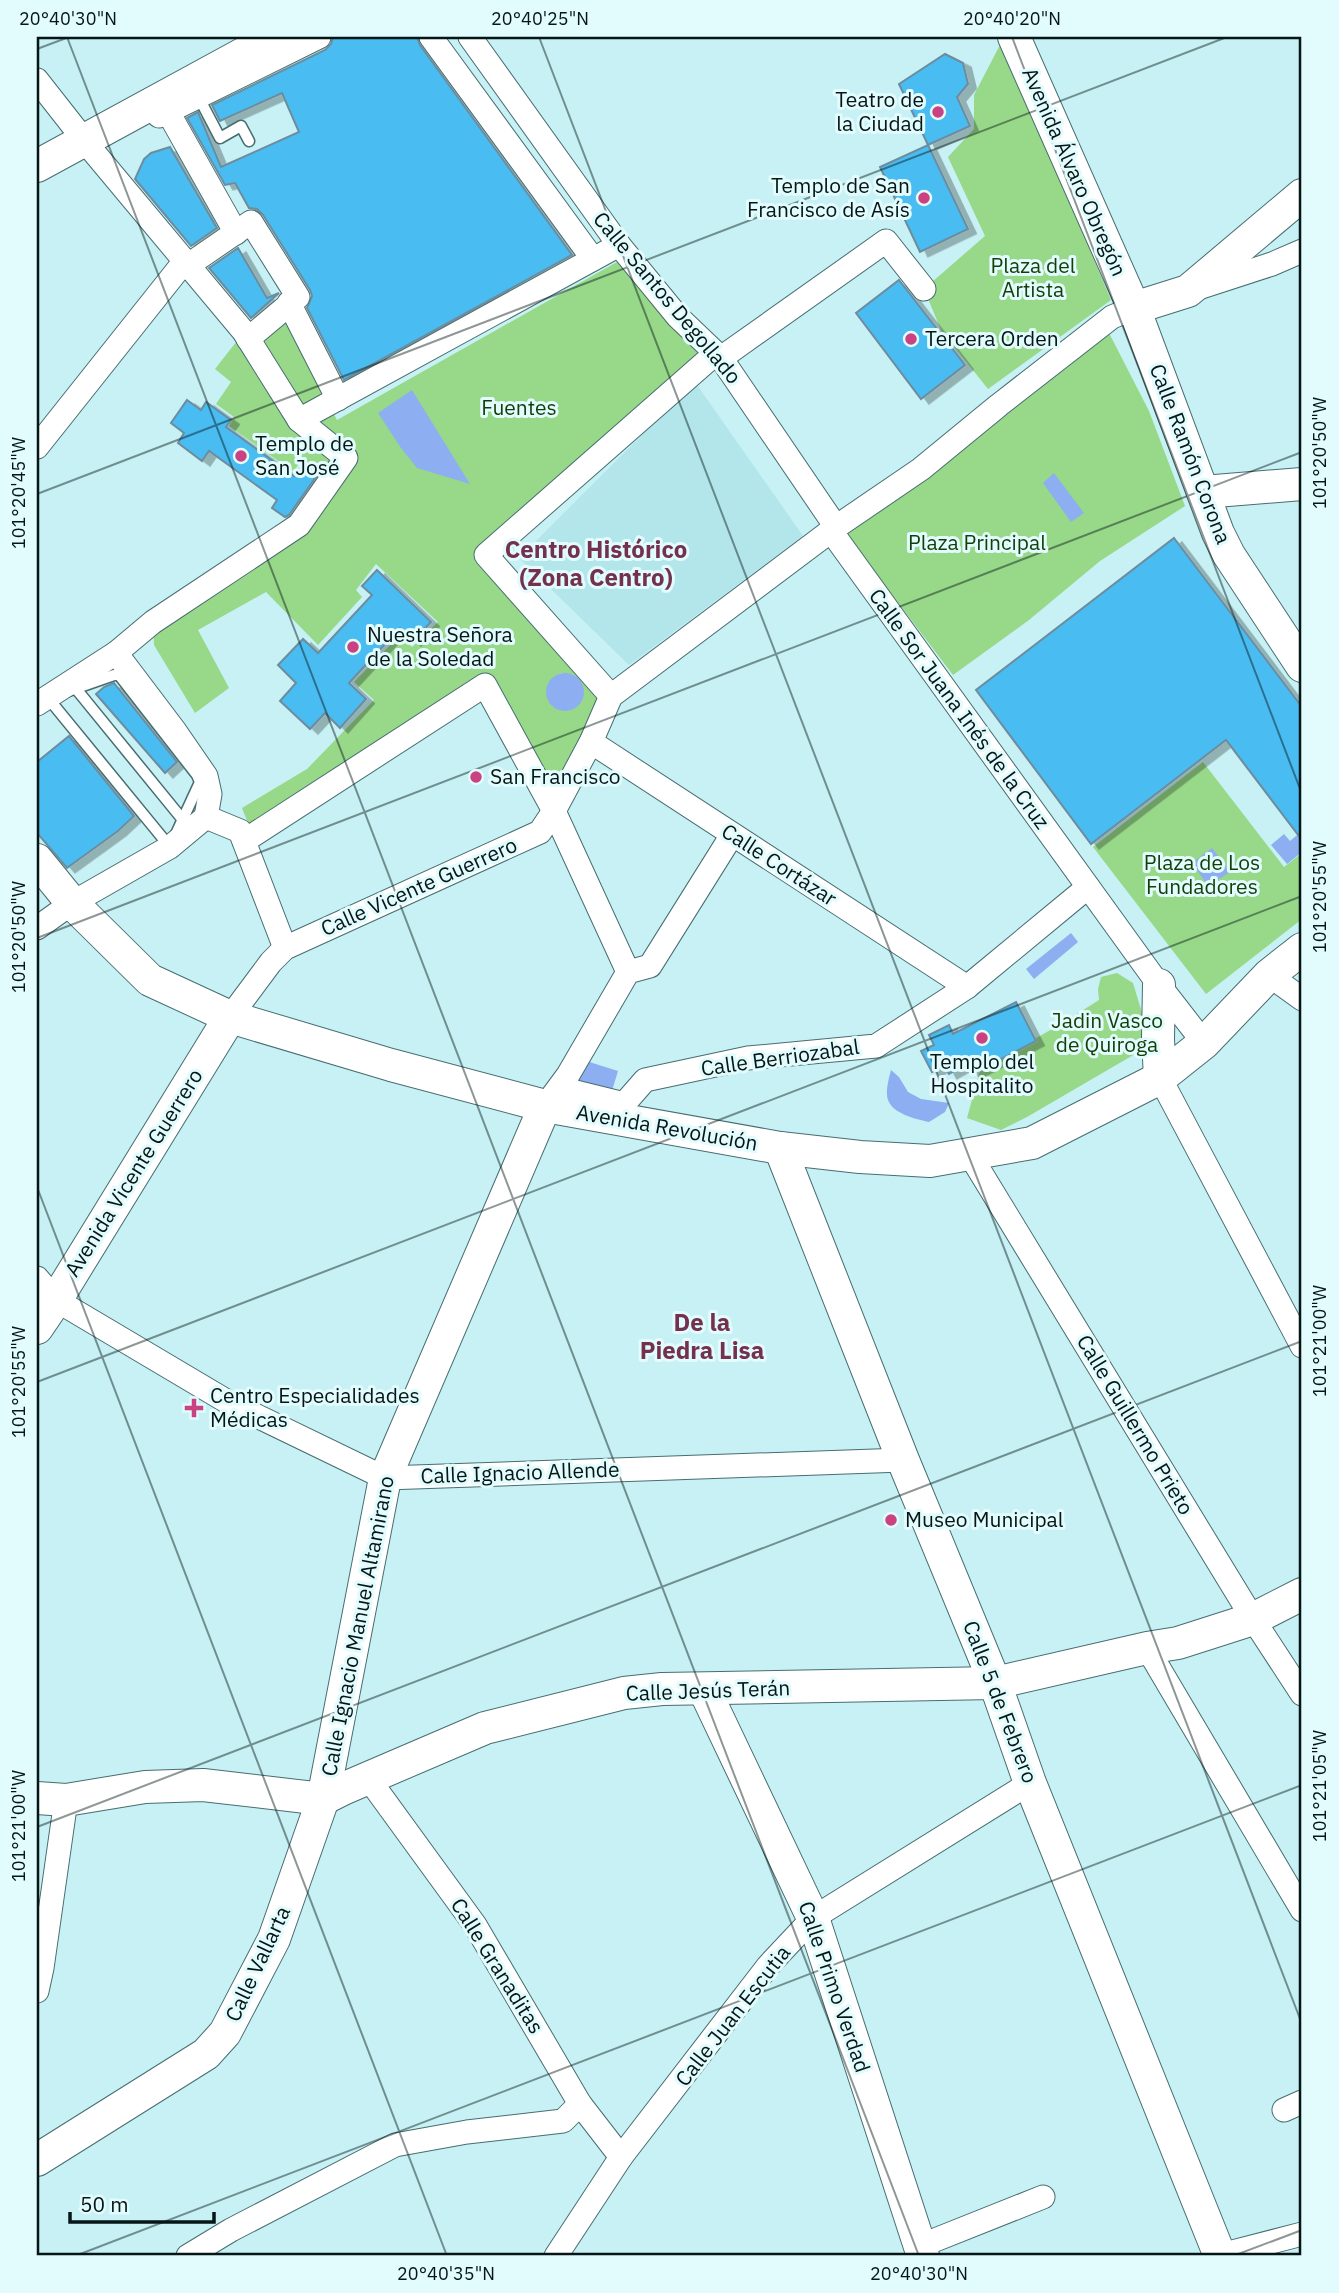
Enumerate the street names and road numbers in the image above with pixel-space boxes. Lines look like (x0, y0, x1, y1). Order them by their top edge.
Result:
street label: Avenida Álvaro Obregón (1016, 63, 1134, 280)
street label: Calle Santos Degollado (587, 205, 748, 389)
street label: Calle Ramón Corona (1144, 360, 1238, 548)
street label: Calle Sor Juana Inés de la Cruz (863, 583, 1057, 834)
street label: Calle Cortázar (717, 816, 843, 912)
street label: Calle Vicente Guerrero (316, 830, 521, 942)
street label: Calle Berriozabal (699, 1032, 861, 1082)
street label: Avenida Vicente Guerrero (58, 1063, 209, 1282)
street label: Avenida Revolución (574, 1097, 760, 1157)
street label: Calle Guillermo Prieto (1071, 1329, 1201, 1520)
street label: Calle Ignacio Allende (420, 1455, 620, 1489)
street label: Calle Ignacio Manuel Altamirano (314, 1473, 400, 1778)
street label: Calle 5 de Febrero (957, 1616, 1045, 1787)
street label: Calle Jesús Terán (625, 1673, 791, 1707)
street label: Calle Granaditas (445, 1892, 551, 2039)
street label: Calle Primo Verdad (792, 1897, 877, 2076)
street label: Calle Vallarta (218, 1901, 296, 2026)
street label: Calle Juan Escutia (668, 1939, 796, 2092)

